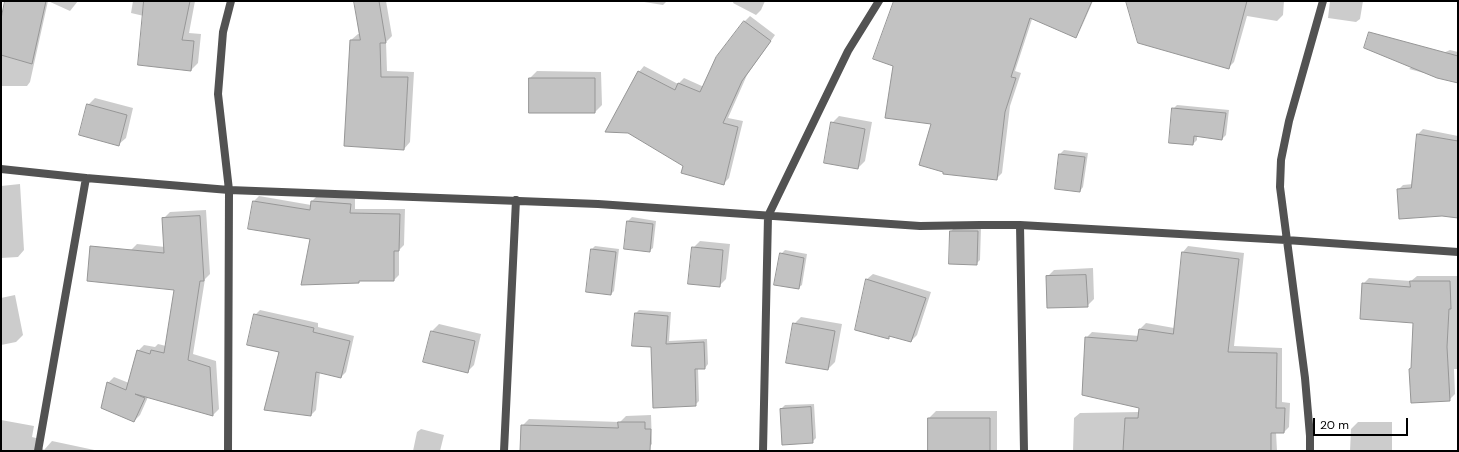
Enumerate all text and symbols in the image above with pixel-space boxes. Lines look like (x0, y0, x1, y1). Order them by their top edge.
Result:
scale bar (1315, 410, 1410, 436)
text: 20 m (1320, 417, 1349, 433)

